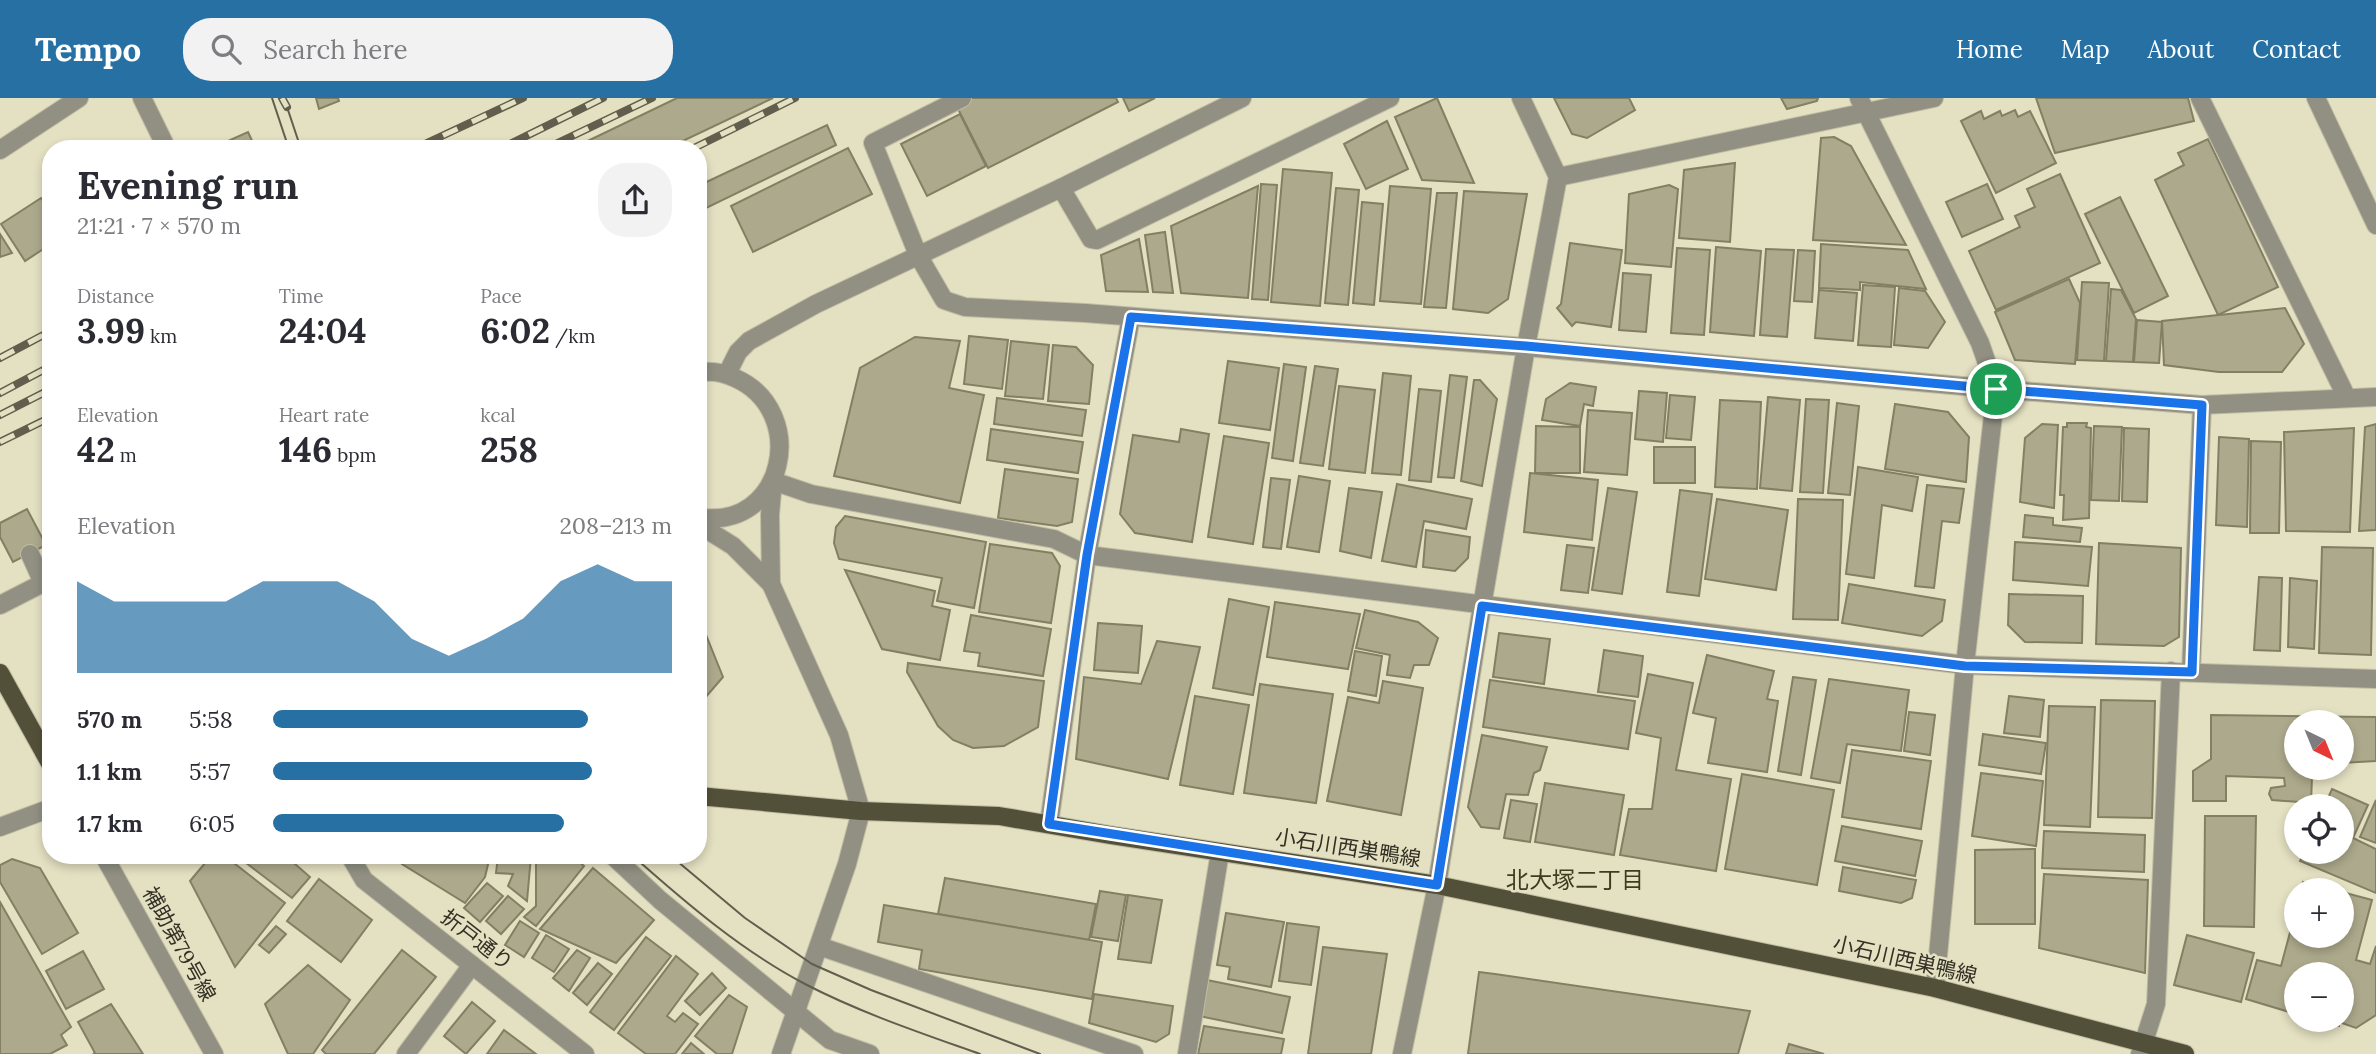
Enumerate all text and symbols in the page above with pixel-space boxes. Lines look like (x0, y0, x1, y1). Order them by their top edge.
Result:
search box (183, 18, 673, 81)
text: Tempo (35, 28, 141, 70)
icon: search (207, 30, 245, 68)
text: Search here (263, 33, 408, 66)
text: Home (1956, 34, 2023, 65)
text: Map (2061, 34, 2110, 65)
text: About (2148, 34, 2214, 65)
text: Contact (2252, 34, 2341, 65)
text: Evening run (77, 161, 299, 209)
button: share (598, 163, 672, 237)
text: 21:21 · 7 × 570 m (77, 211, 241, 240)
text: Distance (77, 284, 154, 308)
text: Time (279, 284, 323, 308)
text: Pace (480, 284, 522, 308)
text: 3.99 (77, 308, 145, 353)
text: 24:04 (279, 308, 367, 353)
text: 6:02 (480, 308, 550, 353)
text: km (145, 324, 177, 348)
text: /km (550, 324, 595, 348)
pin (1966, 359, 2026, 419)
icon: arrive (1977, 370, 2015, 408)
text: Elevation (77, 403, 159, 427)
text: Heart rate (279, 403, 369, 427)
text: kcal (480, 403, 515, 427)
text: 42 (77, 427, 115, 472)
text: 146 (279, 427, 332, 472)
text: 258 (480, 427, 538, 472)
text: m (115, 443, 137, 467)
text: bpm (332, 443, 377, 467)
text: Elevation (77, 511, 176, 540)
text: 208–213 m (559, 511, 672, 540)
text: 570 m (77, 705, 142, 734)
text: 5:58 (189, 705, 233, 734)
north arrow (2284, 710, 2354, 780)
map controls (2284, 710, 2354, 1032)
text: 1.1 km (77, 757, 142, 786)
text: 5:57 (189, 757, 230, 786)
button: locate (2284, 794, 2354, 864)
text: 1.7 km (77, 809, 143, 838)
text: 6:05 (189, 809, 235, 838)
street label: 小石川西巣鴨線 (1273, 823, 1423, 872)
district label: 北大塚二丁目 (1506, 865, 1644, 894)
button: + (2284, 878, 2354, 948)
street label: 補助第79号線 (137, 882, 222, 1006)
street label: 折戸通り (436, 903, 519, 976)
street label: 小石川西巣鴨線 (1830, 930, 1980, 989)
button: − (2284, 962, 2354, 1032)

